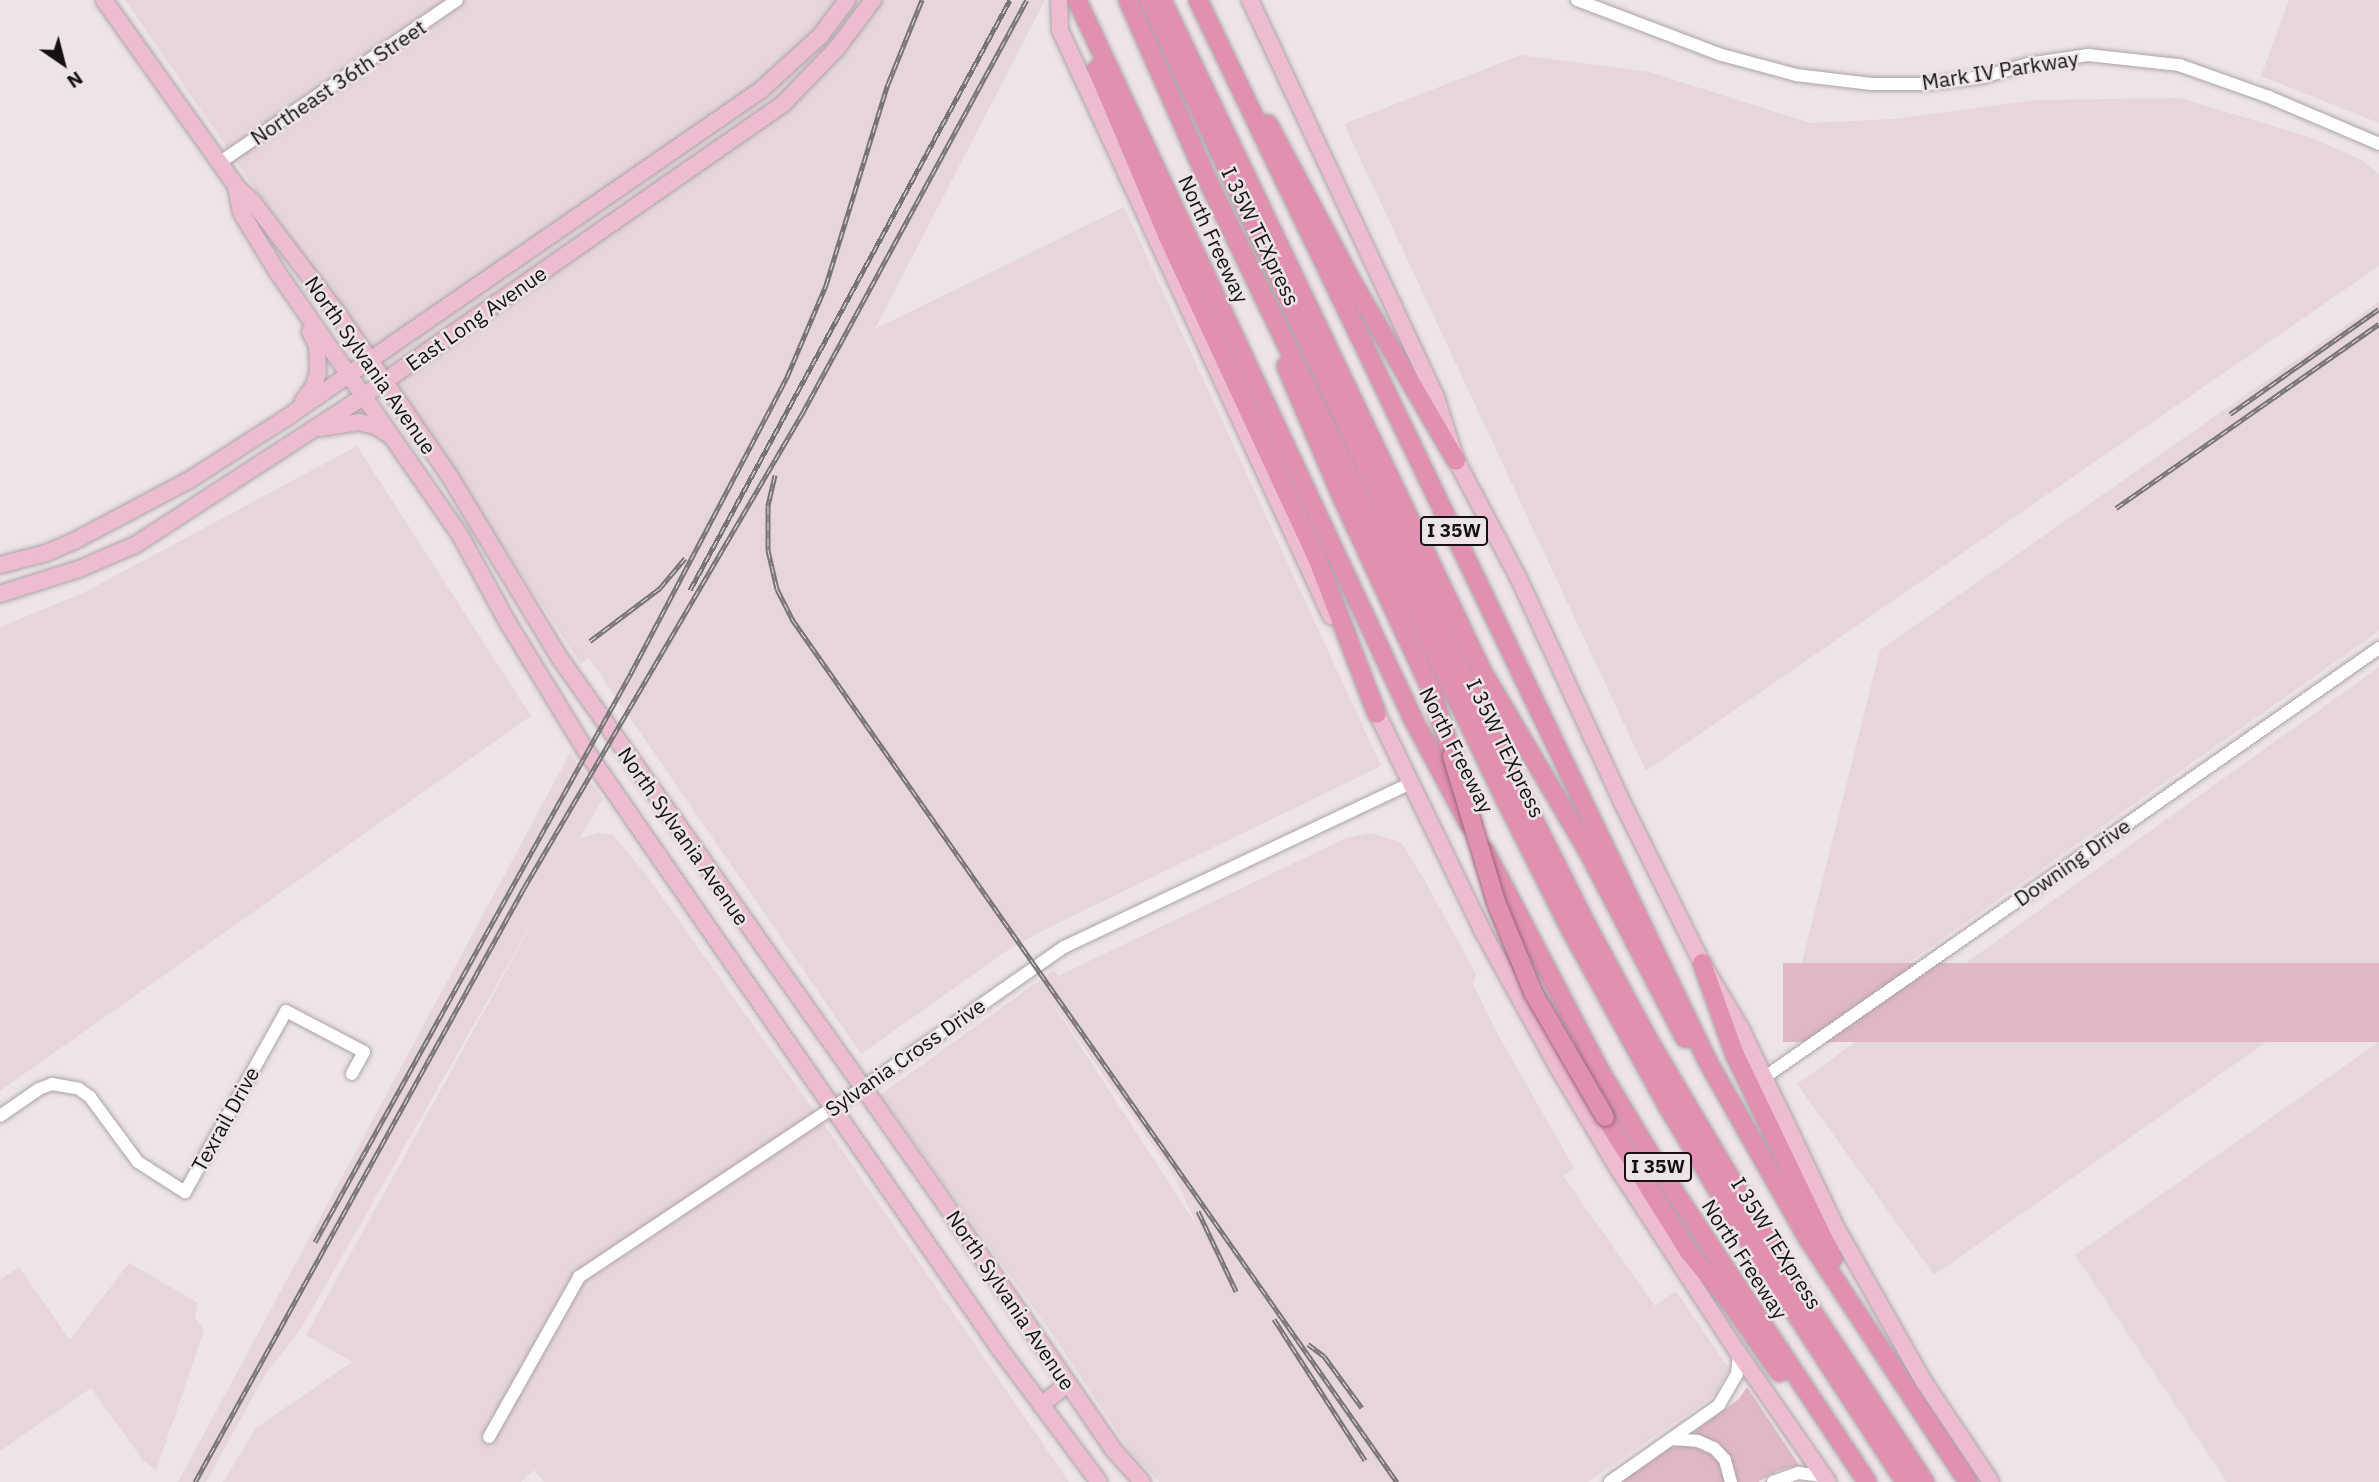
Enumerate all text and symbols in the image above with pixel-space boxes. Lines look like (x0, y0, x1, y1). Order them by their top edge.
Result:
street label: Northeast 36th Street (246, 14, 430, 150)
north arrow (28, 28, 98, 98)
street label: Mark IV Parkway (1920, 45, 2080, 95)
text: N (63, 66, 88, 94)
street label: I 35W TEXpress (1217, 163, 1305, 309)
street label: North Freeway (1173, 171, 1255, 307)
street label: East Long Avenue (401, 260, 551, 376)
street label: North Sylvania Avenue (300, 271, 442, 459)
road number: I 35W (1419, 516, 1489, 546)
street label: I 35W TEXpress (1462, 675, 1550, 821)
street label: North Freeway (1414, 683, 1500, 817)
street label: North Sylvania Avenue (613, 742, 755, 930)
street label: Downing Drive (2009, 813, 2135, 911)
street label: Sylvania Cross Drive (820, 992, 990, 1122)
street label: Texrail Drive (186, 1062, 264, 1176)
road number: I 35W (1623, 1152, 1693, 1182)
street label: I 35W TEXpress (1726, 1172, 1828, 1314)
street label: North Freeway (1697, 1194, 1793, 1324)
street label: North Sylvania Avenue (941, 1205, 1081, 1395)

